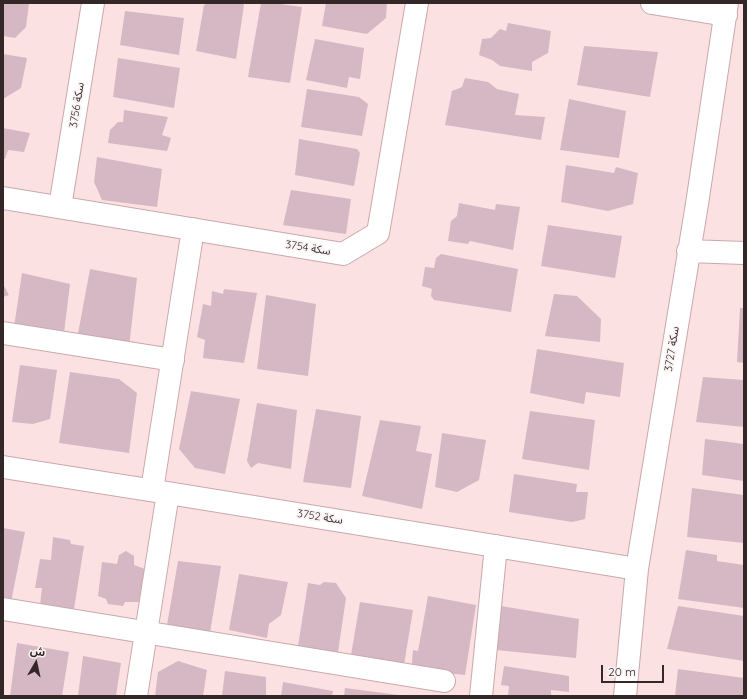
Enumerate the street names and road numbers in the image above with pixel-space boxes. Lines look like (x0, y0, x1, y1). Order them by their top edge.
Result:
street label: سكة 3756 (67, 81, 87, 129)
street label: سكة 3754 (284, 238, 332, 258)
street label: سكة 3727 (662, 325, 682, 373)
street label: سكة 3752 (296, 507, 344, 527)

